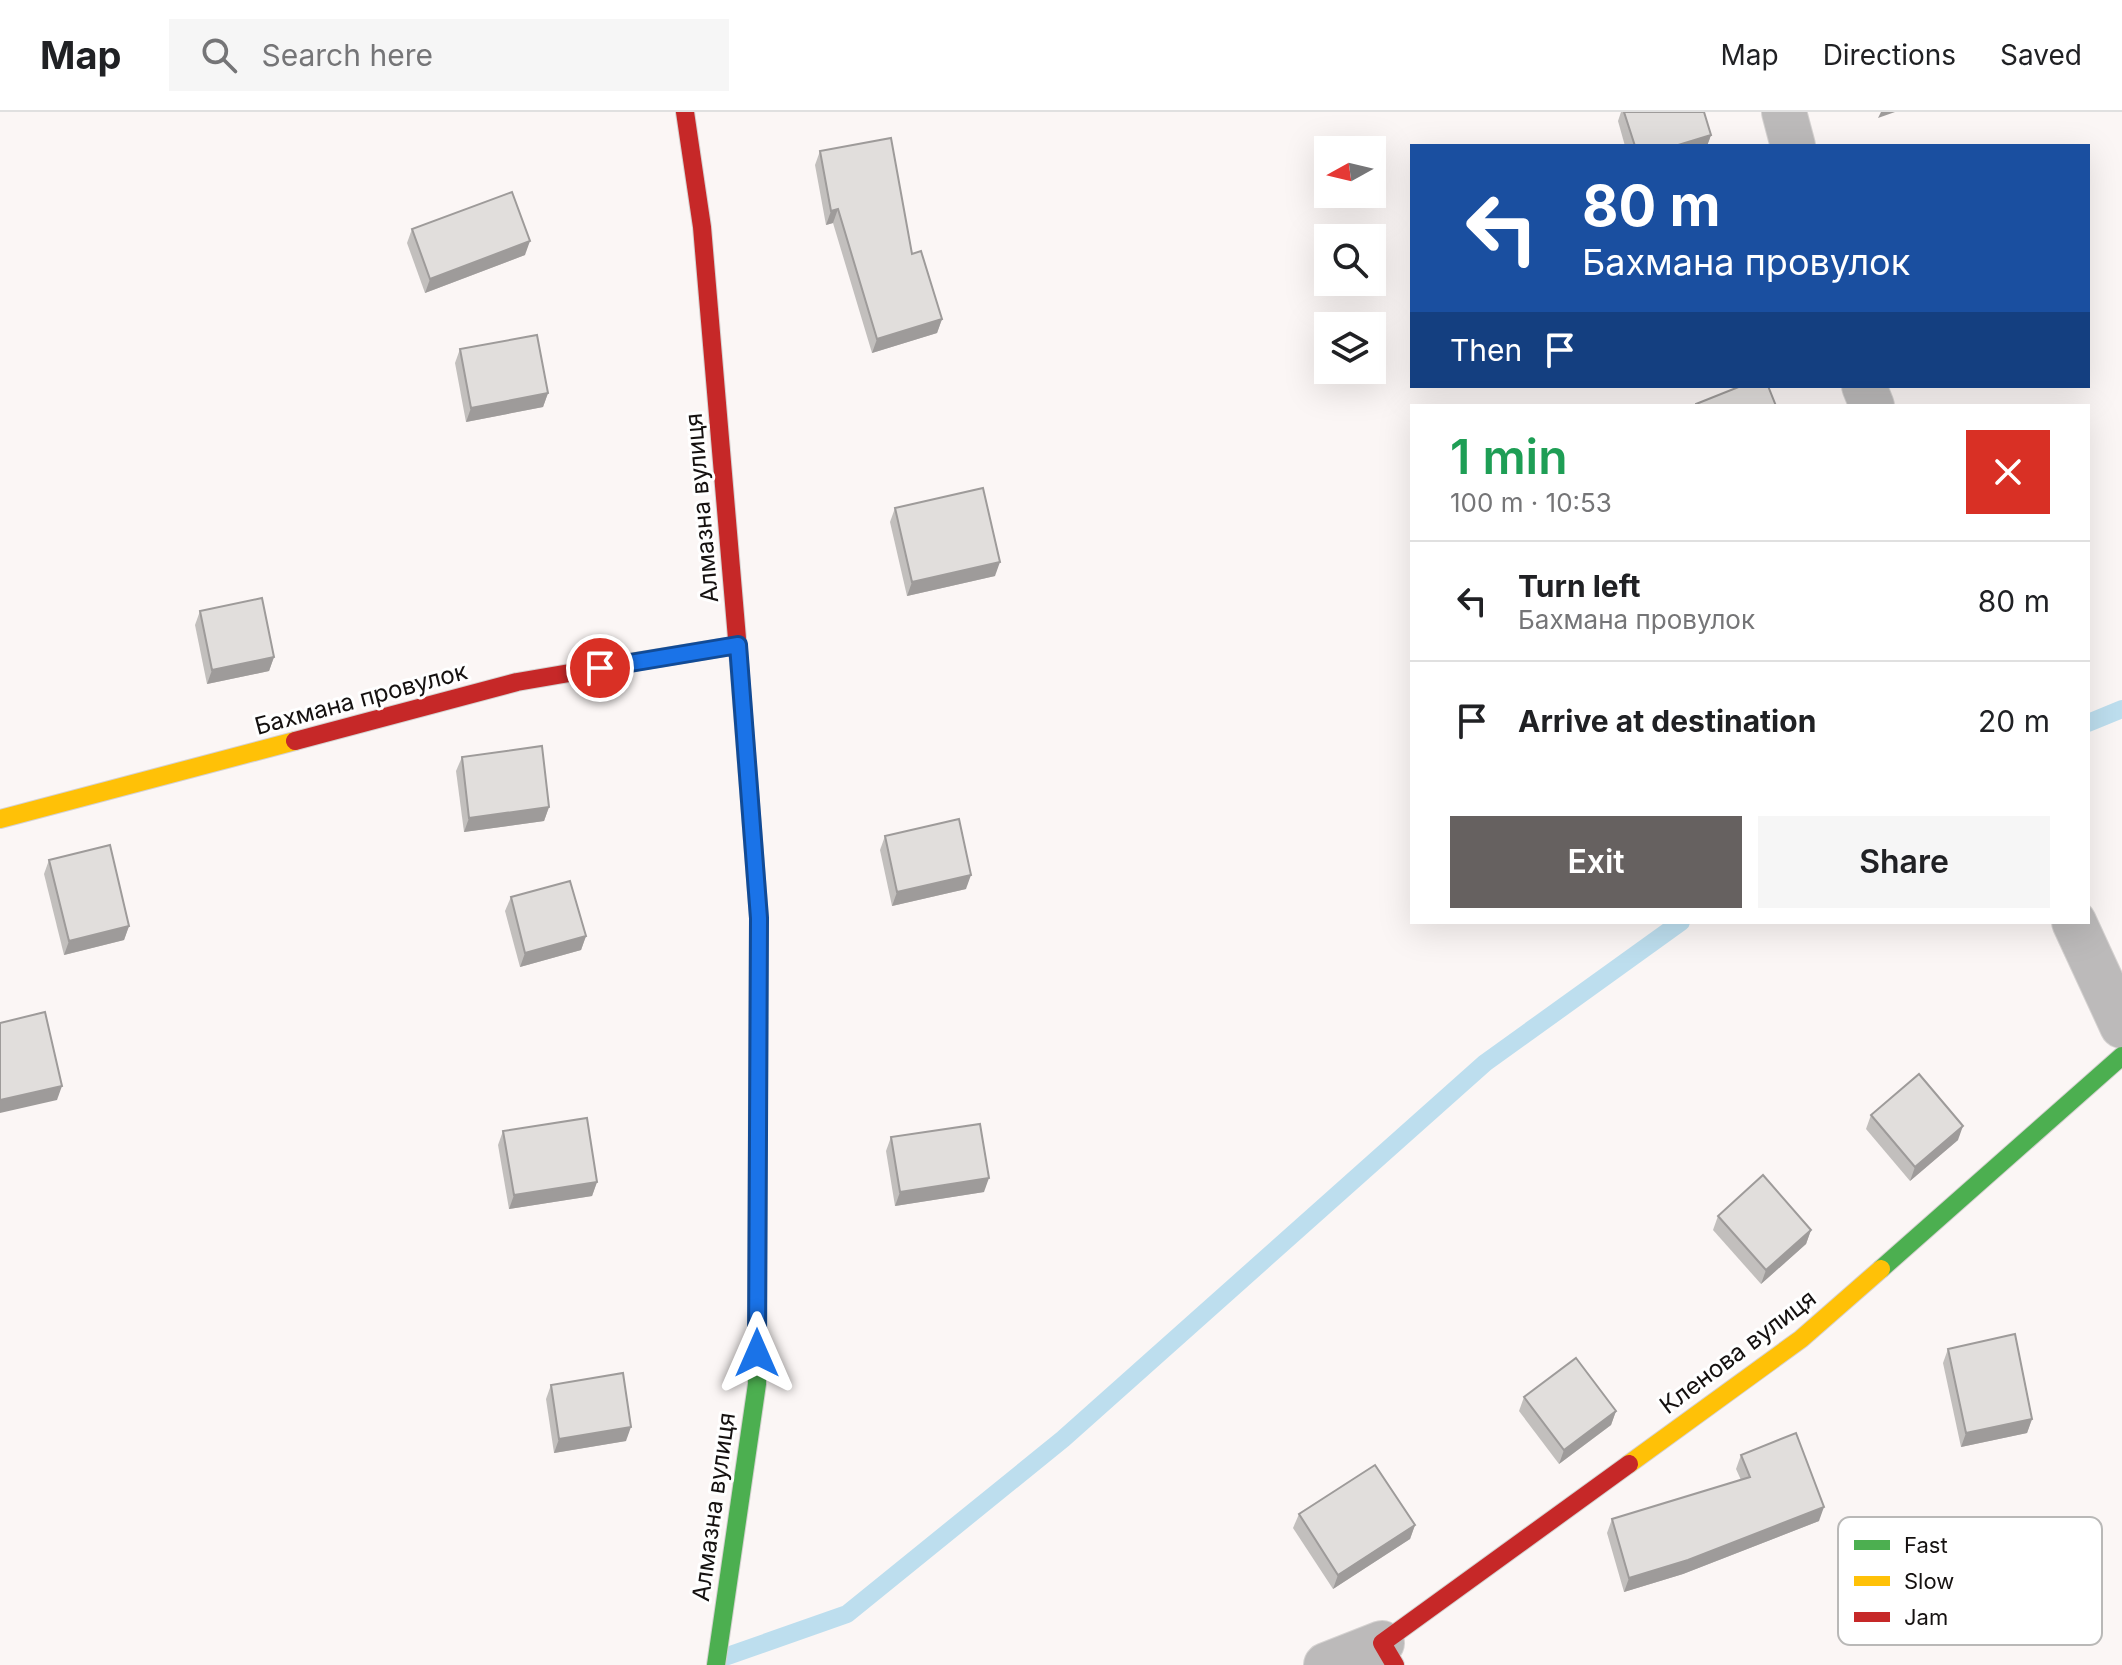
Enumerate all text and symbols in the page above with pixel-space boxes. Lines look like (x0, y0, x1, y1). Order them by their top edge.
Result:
search box (169, 19, 729, 91)
text: Map (40, 32, 121, 78)
icon: search (197, 33, 241, 77)
text: Search here (261, 37, 433, 73)
text: Map (1720, 38, 1779, 72)
text: Directions (1823, 38, 1956, 72)
text: Saved (2000, 38, 2082, 72)
north arrow (1314, 136, 1386, 208)
map controls (1314, 136, 1386, 384)
text: 80 m (1582, 172, 1721, 240)
icon: left (1450, 176, 1554, 280)
button: search (1314, 224, 1386, 296)
text: Бахмана провулок (1582, 240, 1910, 284)
button: layers (1314, 312, 1386, 384)
icon: arrive (1538, 328, 1582, 372)
text: Then (1450, 332, 1522, 368)
street label: Алмазна вулиця (679, 412, 724, 604)
text: 1 min (1450, 427, 1568, 486)
button: close (1966, 430, 2050, 514)
text: 100 m · 10:53 (1450, 487, 1612, 518)
text: Turn left (1518, 568, 1640, 604)
icon: left (1450, 579, 1494, 623)
text: 80 m (1978, 583, 2050, 619)
text: Бахмана провулок (1518, 604, 1755, 635)
pin (566, 634, 634, 702)
icon: arrive (578, 646, 622, 690)
street label: Бахмана провулок (251, 656, 470, 741)
icon: arrive (1450, 699, 1494, 743)
text: Arrive at destination (1518, 703, 1816, 739)
text: 20 m (1978, 703, 2050, 739)
button: Exit (1450, 816, 1742, 908)
button: Share (1758, 816, 2050, 908)
street label: Кленова вулиця (1654, 1283, 1821, 1420)
position arrow (715, 1311, 799, 1395)
street label: Алмазна вулиця (686, 1411, 741, 1603)
legend (1838, 1517, 2102, 1645)
text: Fast (1904, 1532, 1948, 1558)
text: Slow (1904, 1568, 1954, 1594)
text: Jam (1904, 1604, 1948, 1630)

